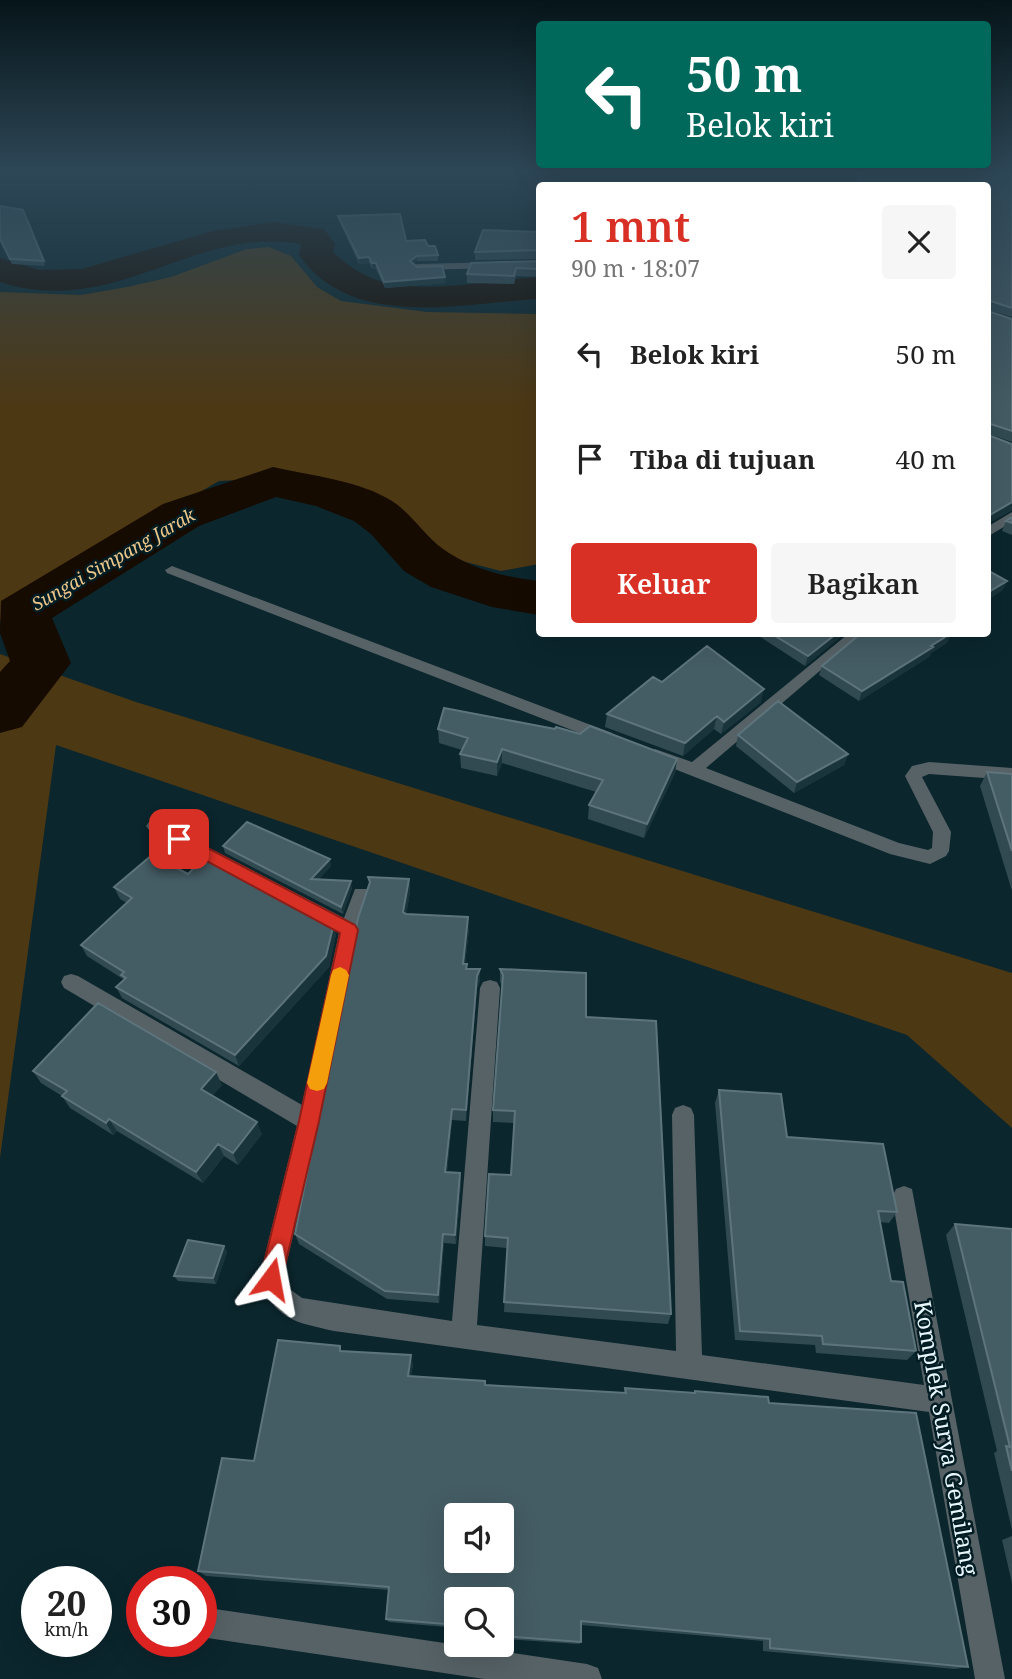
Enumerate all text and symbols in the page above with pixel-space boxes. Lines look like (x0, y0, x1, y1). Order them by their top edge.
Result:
text: 50 m (686, 40, 802, 106)
icon: left (571, 49, 662, 140)
text: Belok kiri (686, 103, 834, 146)
text: 1 mnt (571, 197, 690, 254)
button: close (882, 205, 956, 279)
text: 90 m · 18:07 (571, 252, 700, 284)
icon: left (571, 335, 609, 373)
text: Belok kiri (630, 336, 759, 372)
text: 50 m (896, 336, 956, 372)
icon: arrive (571, 440, 609, 478)
text: Tiba di tujuan (630, 441, 815, 477)
text: 40 m (896, 441, 956, 477)
water label: Sungai Simpang Jarak (27, 502, 200, 616)
button: Keluar (571, 543, 757, 623)
button: Bagikan (771, 543, 956, 623)
pin (149, 809, 209, 869)
icon: arrive (160, 820, 198, 858)
position arrow (234, 1242, 308, 1316)
street label: Komplek Surya Gemilang (907, 1298, 987, 1579)
map controls (444, 1503, 514, 1657)
button: sound (444, 1503, 514, 1573)
speed limit sign: 30 (126, 1566, 217, 1657)
text: 20 (47, 1579, 86, 1626)
button: search (444, 1587, 514, 1657)
text: km/h (44, 1617, 89, 1641)

